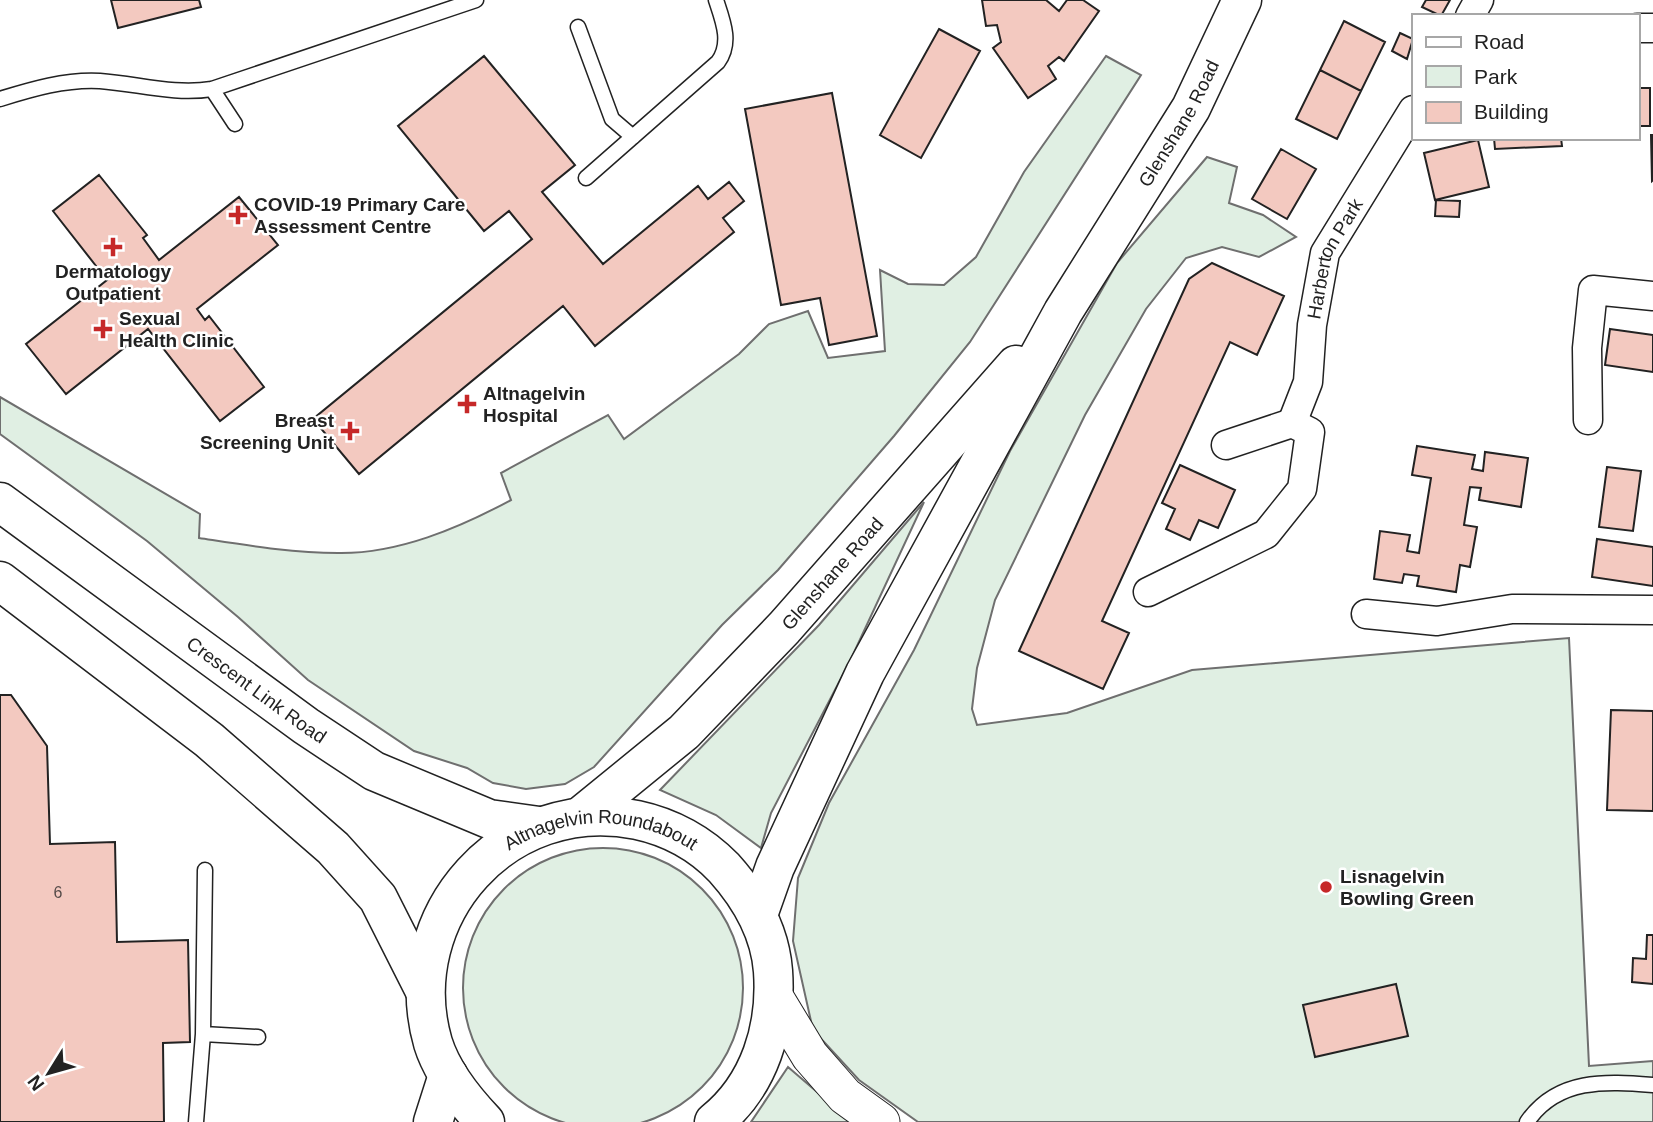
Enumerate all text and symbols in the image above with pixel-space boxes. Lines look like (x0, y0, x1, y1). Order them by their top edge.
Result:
legend (1412, 14, 1639, 140)
text: Road (1474, 30, 1524, 53)
street label: Glenshane Road (1134, 56, 1223, 190)
text: Park (1474, 65, 1518, 88)
text: Building (1474, 100, 1549, 123)
place label: COVID-19 Primary Care Assessment Centre (254, 194, 465, 237)
street label: Harberton Park (1303, 194, 1367, 321)
marker: COVID-19 Primary Care Assessment Centre (228, 205, 248, 225)
marker: Dermatology Outpatient (103, 237, 123, 257)
place label: Dermatology Outpatient (55, 261, 171, 304)
place label: Sexual Health Clinic (119, 308, 235, 351)
marker: Sexual Health Clinic (93, 319, 113, 339)
place label: Altnagelvin Hospital (483, 383, 585, 426)
marker: Altnagelvin Hospital (457, 394, 477, 414)
place label: Breast Screening Unit (200, 410, 335, 453)
marker: Breast Screening Unit (340, 421, 360, 441)
street label: Glenshane Road (777, 513, 887, 634)
street label: Crescent Link Road (183, 632, 330, 747)
text: Altnagelvin Roundabout (500, 806, 702, 854)
street label: Altnagelvin Roundabout (499, 839, 701, 861)
place label: Lisnagelvin Bowling Green (1340, 866, 1474, 909)
marker: Lisnagelvin Bowling Green (1318, 879, 1334, 895)
house number: 6 (54, 884, 63, 901)
north arrow (14, 1038, 84, 1108)
text: N (23, 1071, 48, 1095)

